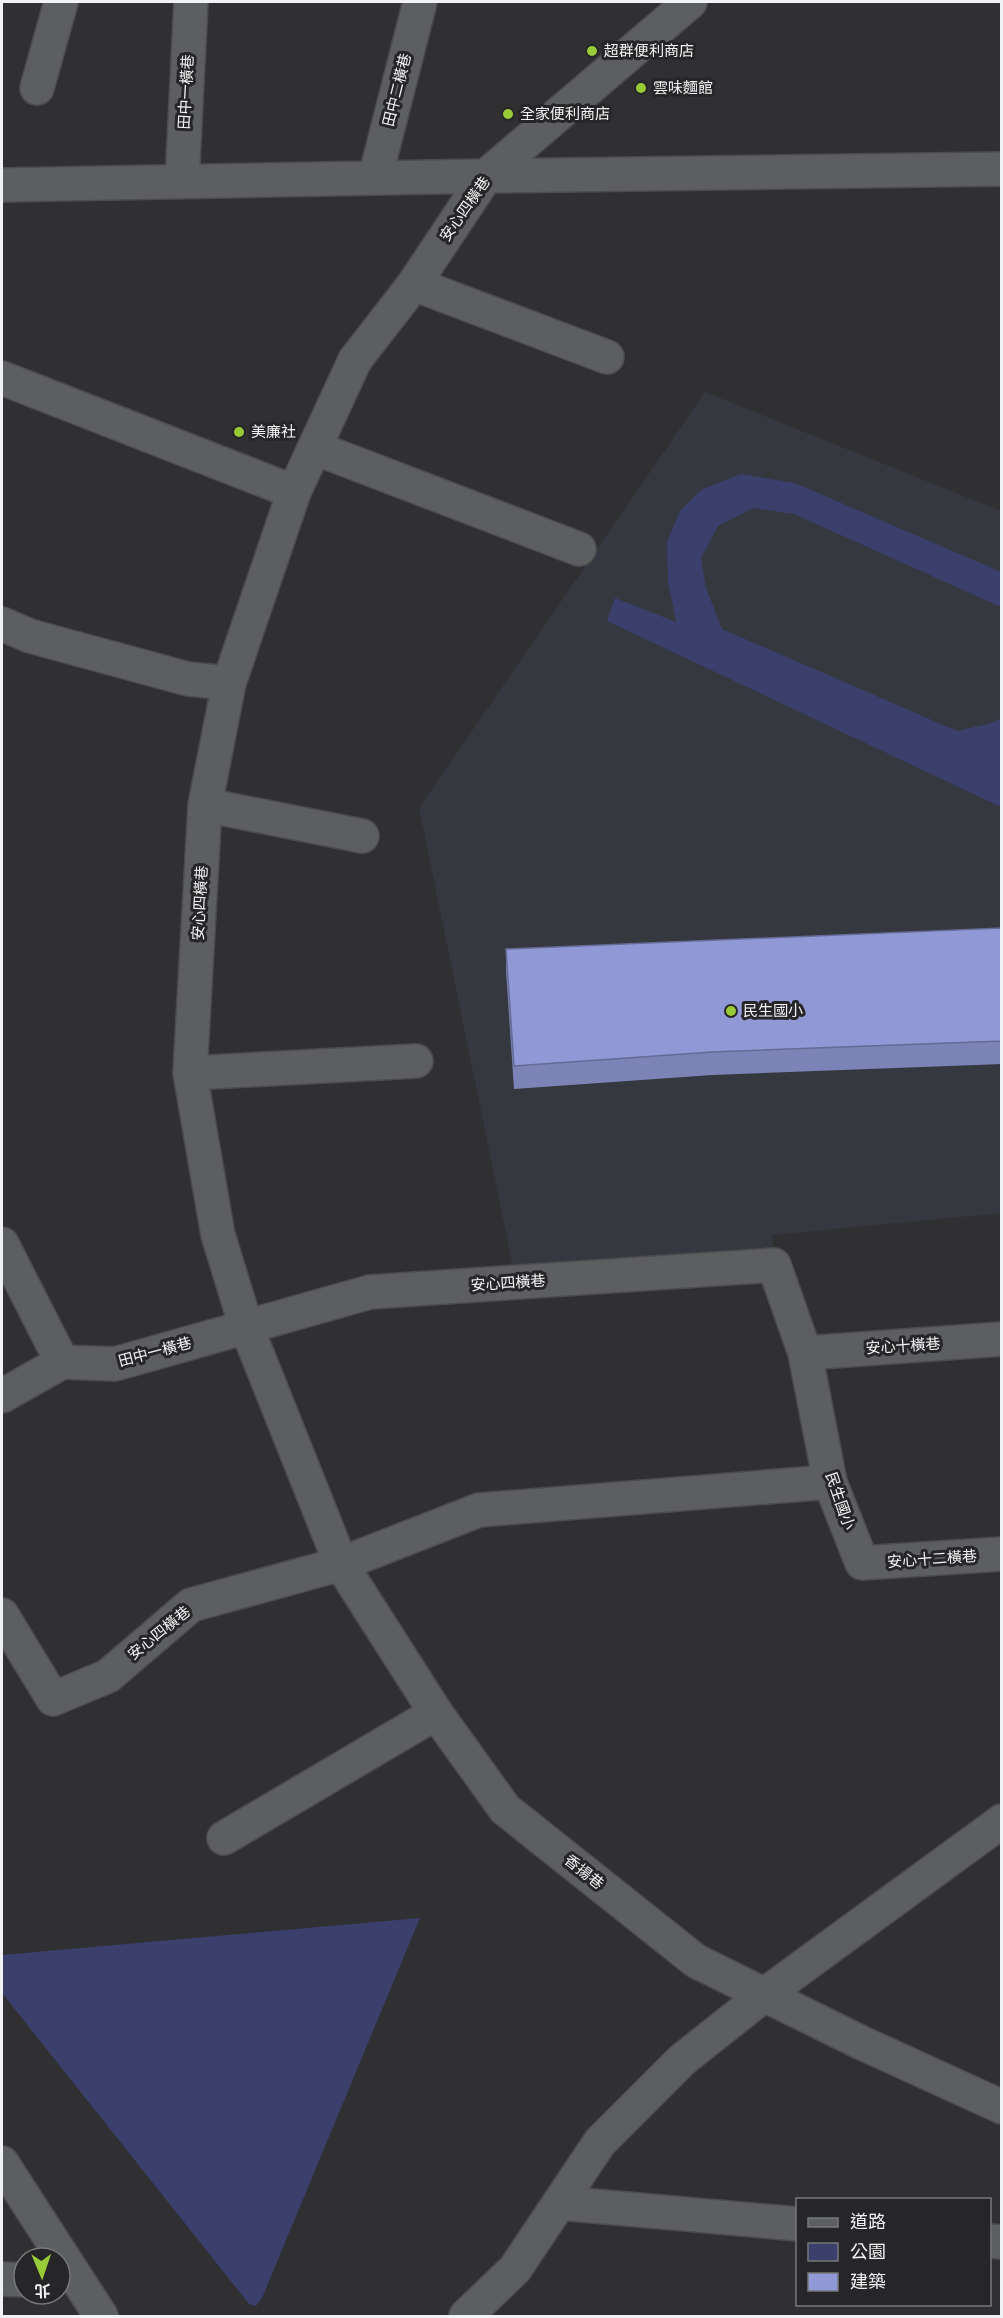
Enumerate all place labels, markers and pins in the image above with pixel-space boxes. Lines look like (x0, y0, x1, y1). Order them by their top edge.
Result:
place label: 超群便利商店 (604, 42, 694, 60)
marker: 超群便利商店 (585, 44, 599, 58)
place label: 雲味麵館 (653, 79, 713, 97)
marker: 雲味麵館 (634, 81, 648, 95)
place label: 全家便利商店 (520, 105, 610, 123)
marker: 全家便利商店 (501, 107, 515, 121)
place label: 美廉社 (251, 423, 296, 441)
marker: 美廉社 (232, 425, 246, 439)
place label: 民生國小 (743, 1002, 803, 1020)
marker: 民生國小 (724, 1004, 738, 1018)

